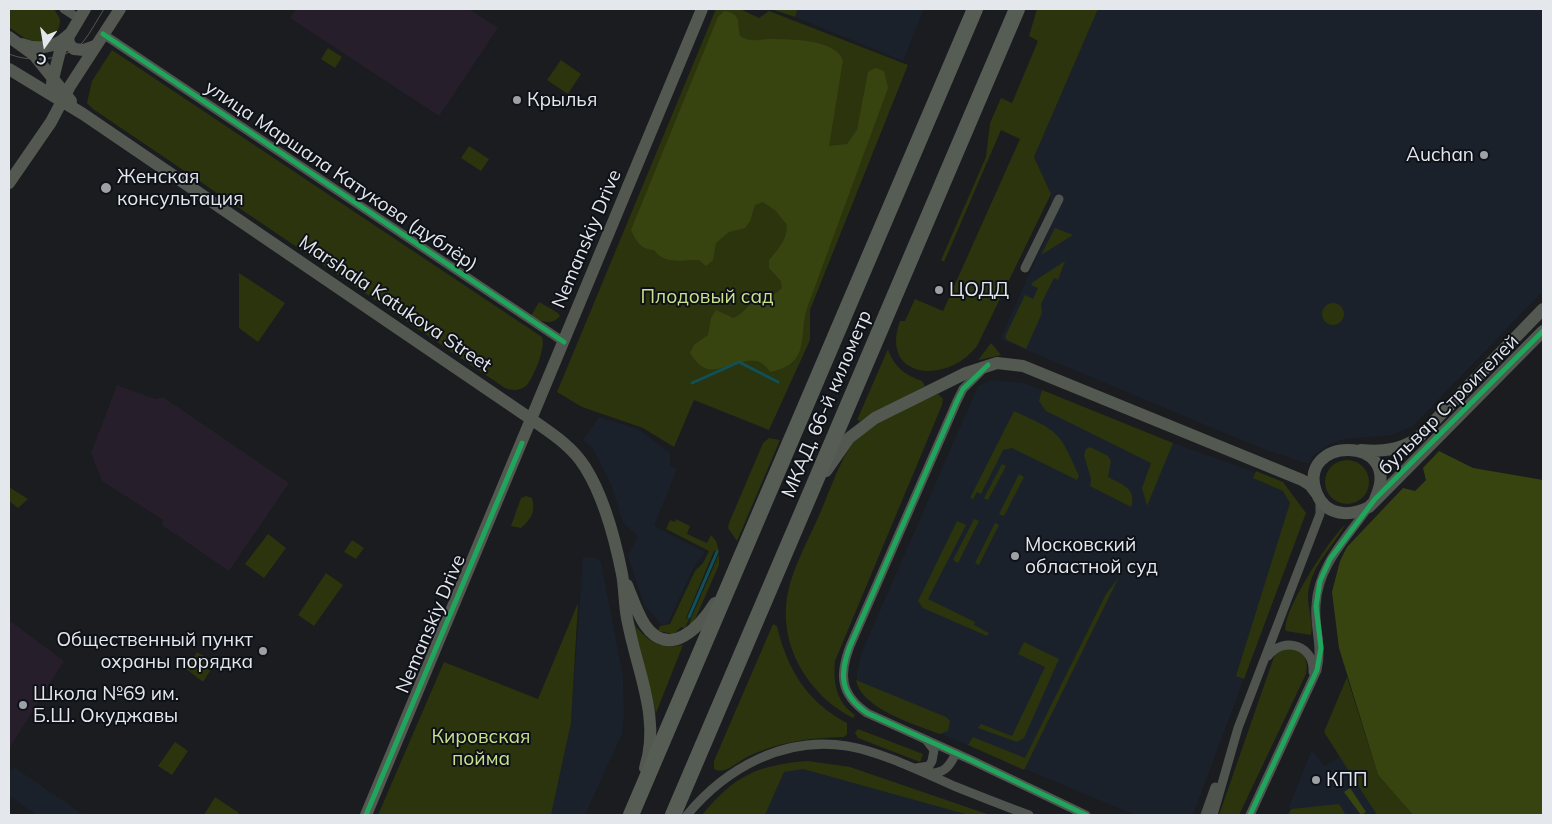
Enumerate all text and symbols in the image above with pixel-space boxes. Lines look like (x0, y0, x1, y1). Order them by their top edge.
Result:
north arrow (20, 20, 70, 70)
text: С (35, 50, 48, 69)
street label: улица Маршала Катукова (дублёр) (200, 76, 482, 276)
place label: Крылья (527, 89, 597, 111)
marker: Крылья (511, 94, 523, 106)
place label: Auchan (1406, 144, 1474, 166)
marker: Auchan (1478, 149, 1490, 161)
place label: Женская консультация (117, 166, 244, 210)
street label: Nemanskiy Drive (548, 166, 626, 312)
marker: Женская консультация (99, 181, 113, 195)
street label: Marshala Katukova Street (294, 231, 496, 377)
place label: ЦОДД (949, 279, 1009, 301)
marker: ЦОДД (933, 284, 945, 296)
park label: Плодовый сад (640, 286, 774, 308)
street label: МКАД, 66-й километр (777, 307, 877, 501)
street label: бульвар Строителей (1374, 330, 1524, 480)
place label: Московский областной суд (1025, 534, 1158, 578)
marker: Московский областной суд (1009, 550, 1021, 562)
street label: Nemanskiy Drive (392, 551, 470, 697)
place label: Общественный пункт охраны порядка (56, 629, 253, 673)
marker: Общественный пункт охраны порядка (257, 645, 269, 657)
place label: Школа №69 им. Б.Ш. Окуджавы (33, 683, 179, 727)
marker: Школа №69 им. Б.Ш. Окуджавы (17, 699, 29, 711)
park label: Кировская пойма (432, 726, 530, 770)
place label: КПП (1326, 769, 1368, 791)
marker: КПП (1310, 774, 1322, 786)

